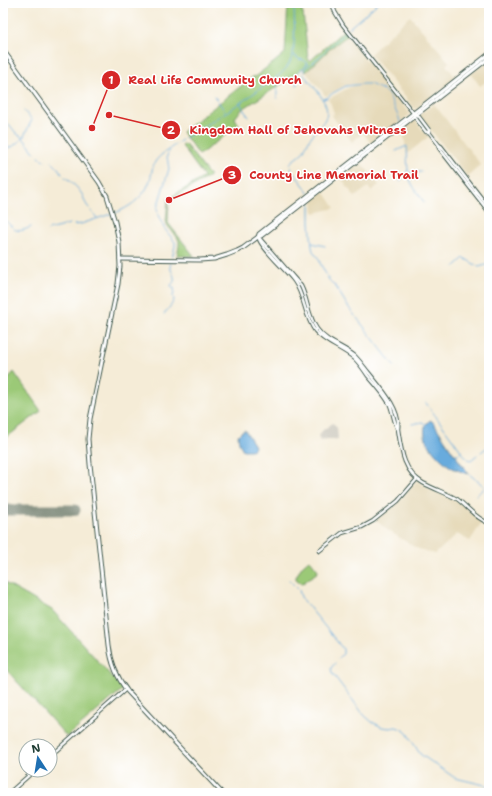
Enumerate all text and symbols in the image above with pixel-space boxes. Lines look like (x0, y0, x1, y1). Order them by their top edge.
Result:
callout: Real Life Community Church (101, 68, 310, 92)
text: 1 (108, 72, 114, 88)
text: Real Life Community Church (128, 72, 302, 88)
callout: Kingdom Hall of Jehovahs Witness (161, 118, 414, 142)
text: 2 (167, 122, 176, 138)
text: Kingdom Hall of Jehovahs Witness (189, 122, 407, 138)
callout: County Line Memorial Trail (222, 163, 427, 187)
text: 3 (228, 167, 236, 183)
text: County Line Memorial Trail (249, 167, 419, 183)
north arrow (18, 738, 58, 778)
text: N (30, 740, 42, 757)

